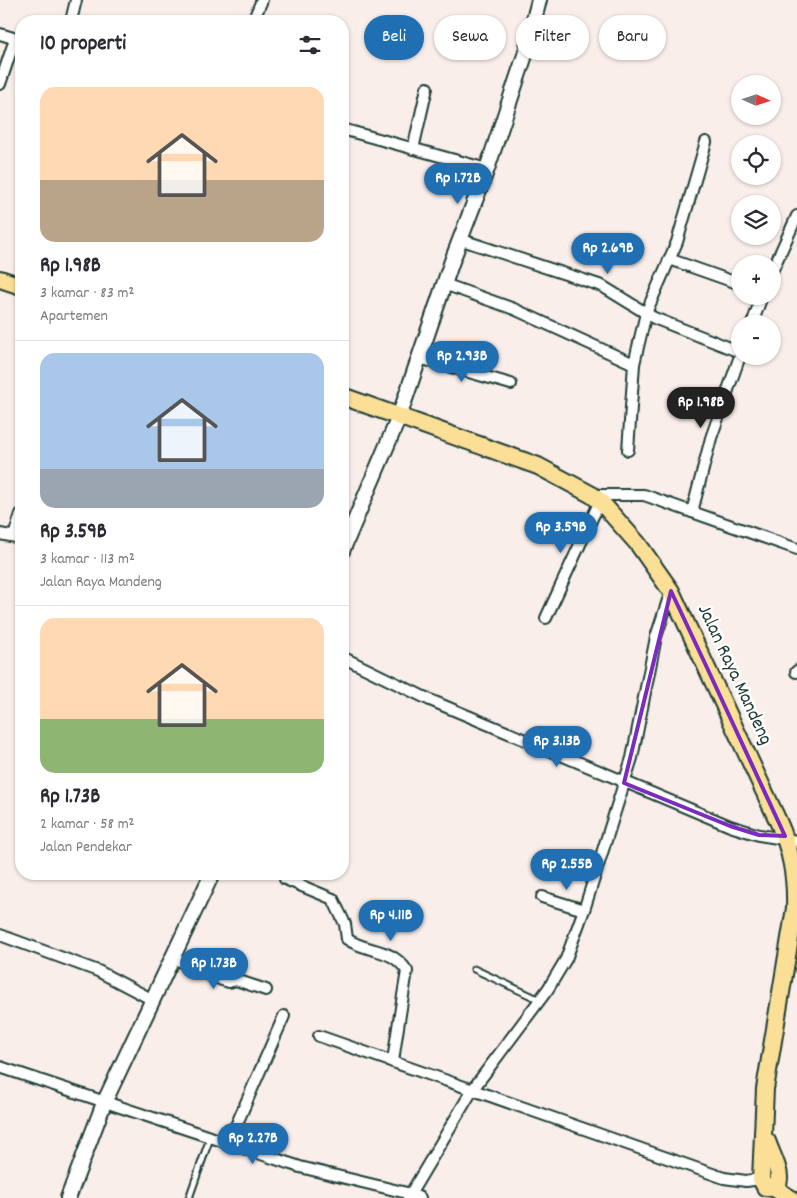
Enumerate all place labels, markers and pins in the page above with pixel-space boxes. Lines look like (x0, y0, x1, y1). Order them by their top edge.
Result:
pin: Rp 1.72B (406, 162, 510, 205)
pin: Rp 2.69B (556, 232, 660, 275)
pin: Rp 2.93B (410, 340, 514, 383)
pin: Rp 1.98B (649, 386, 753, 429)
pin: Rp 3.59B (509, 512, 613, 554)
pin: Rp 3.13B (505, 726, 609, 768)
pin: Rp 2.55B (515, 848, 619, 891)
pin: Rp 4.11B (339, 900, 443, 942)
pin: Rp 1.73B (162, 948, 266, 990)
pin: Rp 2.27B (201, 1122, 305, 1165)

